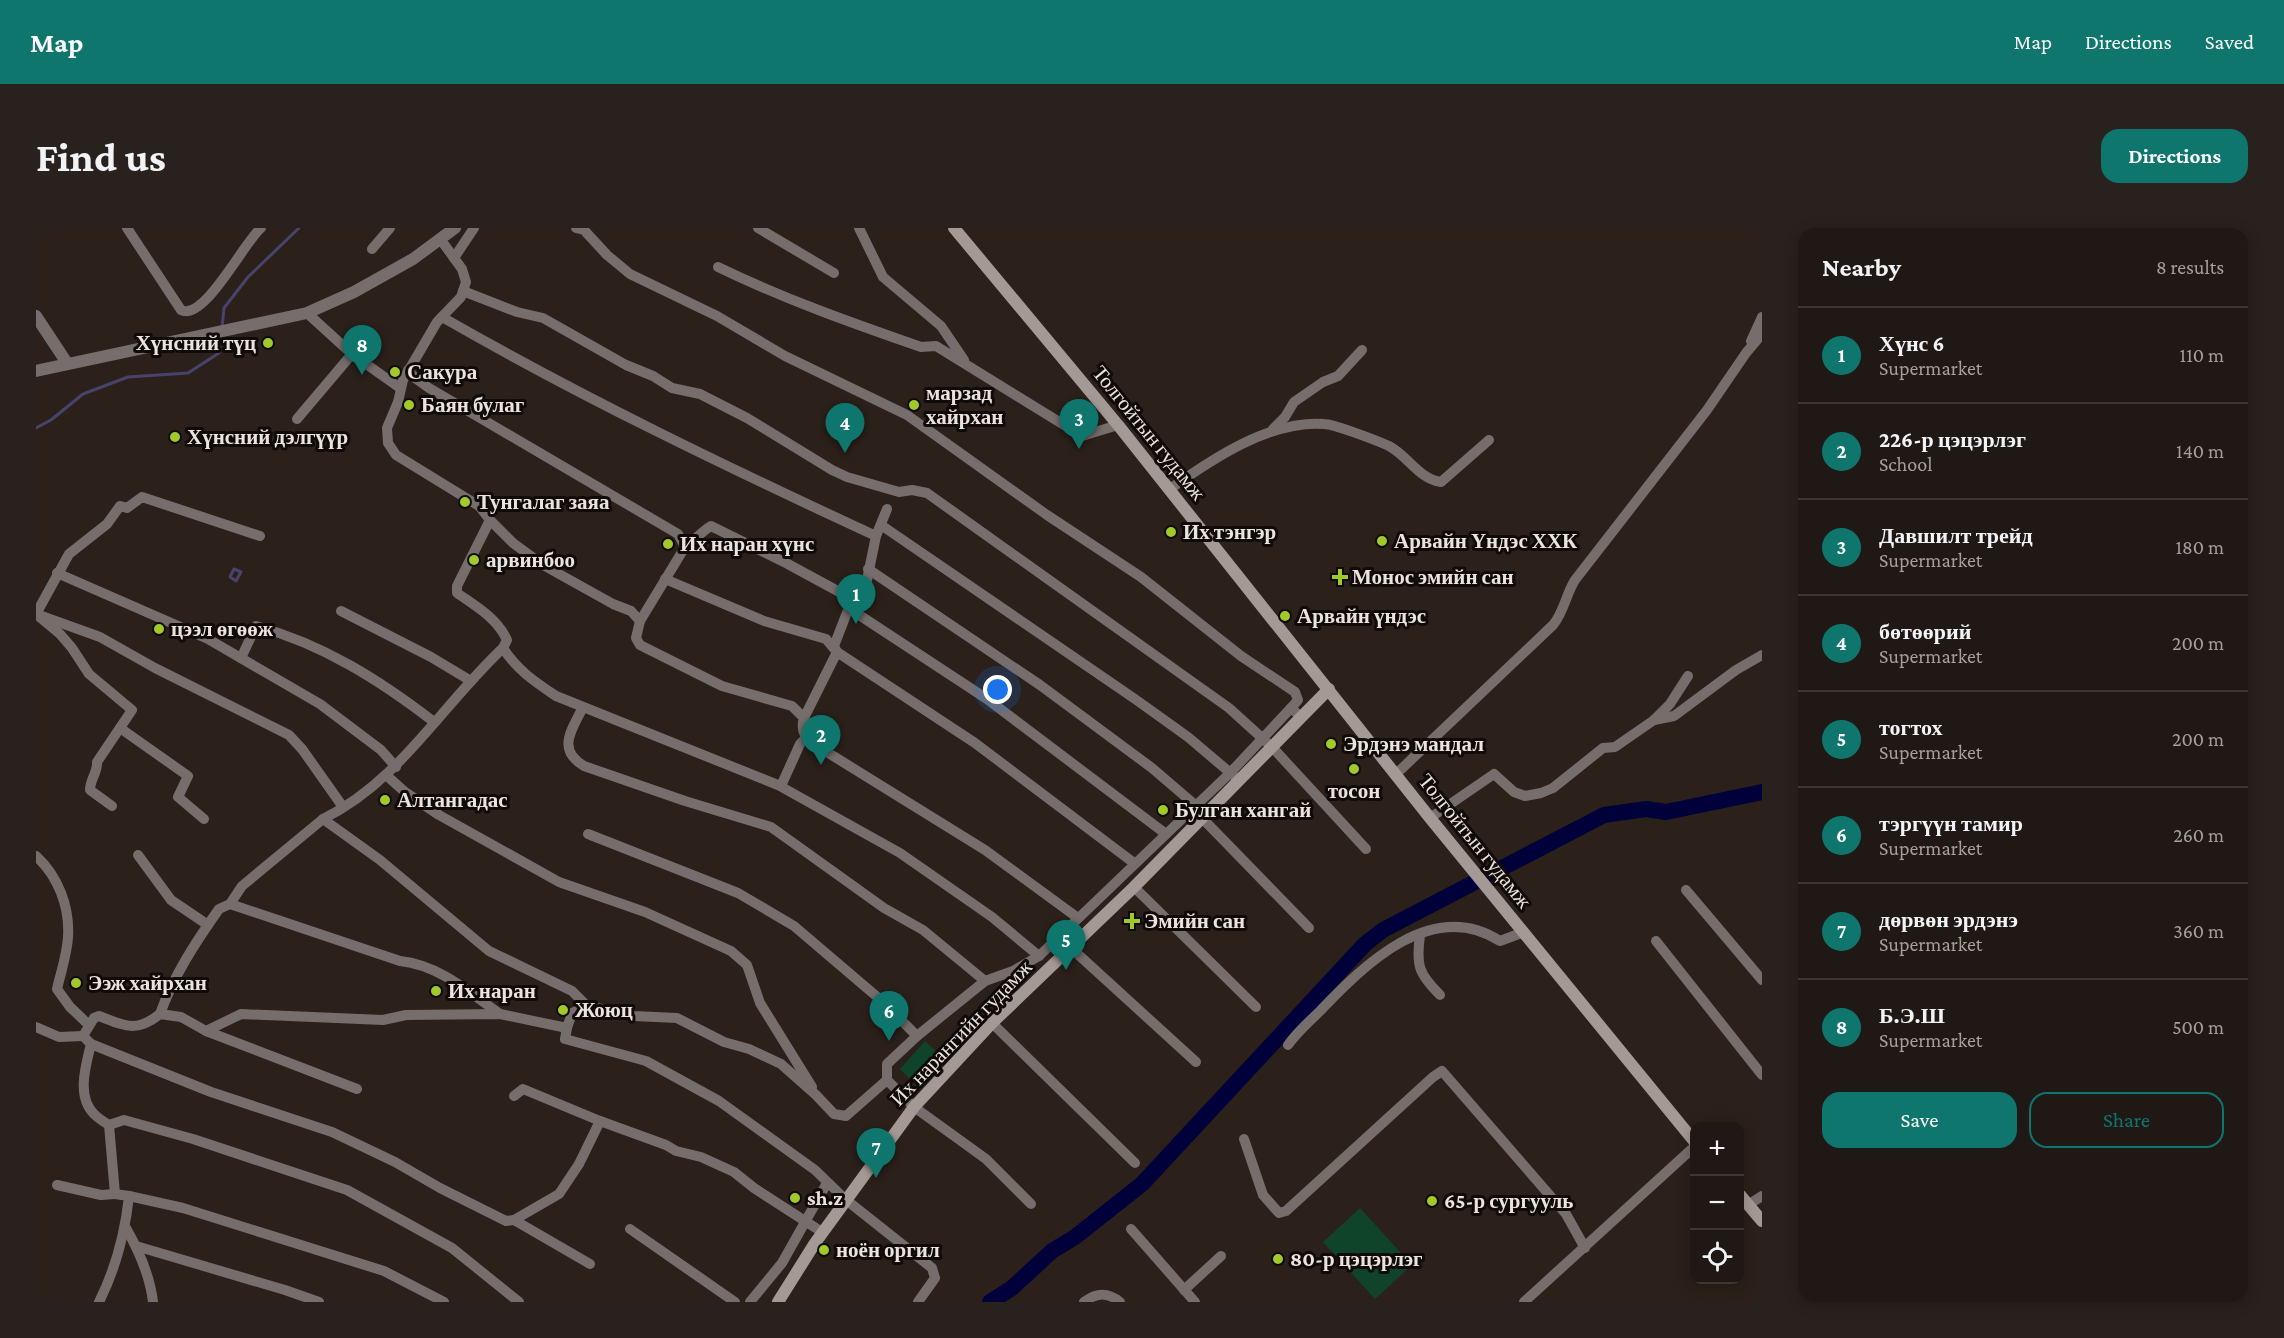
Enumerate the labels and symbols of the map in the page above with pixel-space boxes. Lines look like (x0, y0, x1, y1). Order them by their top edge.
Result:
pin: 8 (342, 326, 382, 375)
place label: Хүнсний түц (136, 331, 256, 355)
marker: Хүнсний түц (261, 336, 275, 350)
place label: Сакура (407, 360, 478, 384)
street label: Толгойтын гудамж (1087, 361, 1211, 505)
marker: Сакура (388, 365, 402, 379)
place label: марзад хайрхан (926, 381, 1003, 429)
place label: Баян булаг (421, 393, 524, 417)
marker: Баян булаг (402, 398, 416, 412)
marker: марзад хайрхан (907, 398, 921, 412)
pin: 3 (1060, 400, 1098, 449)
pin: 4 (826, 404, 864, 453)
place label: Хүнсний дэлгүүр (187, 425, 348, 449)
marker: Хүнсний дэлгүүр (168, 430, 182, 444)
place label: Тунгалаг заяа (477, 490, 610, 514)
marker: Тунгалаг заяа (458, 495, 472, 509)
place label: Их тэнгэр (1183, 520, 1276, 544)
marker: Их тэнгэр (1164, 525, 1178, 539)
place label: Арвайн Үндэс ХХК (1394, 529, 1578, 553)
place label: Их наран хүнс (680, 532, 814, 556)
marker: Арвайн Үндэс ХХК (1375, 534, 1389, 548)
marker: Их наран хүнс (661, 537, 675, 551)
place label: арвинбоо (486, 548, 575, 572)
marker: арвинбоо (467, 553, 481, 567)
place label: Монос эмийн сан (1352, 565, 1514, 589)
marker: Монос эмийн сан (1333, 570, 1347, 584)
pin: 1 (836, 574, 876, 624)
place label: Арвайн үндэс (1297, 604, 1426, 628)
marker: Арвайн үндэс (1278, 609, 1292, 623)
place label: цээл өгөөж (171, 617, 274, 641)
marker: цээл өгөөж (152, 622, 166, 636)
your location (983, 675, 1012, 704)
pin: 2 (802, 716, 840, 765)
place label: Эрдэнэ мандал (1343, 732, 1484, 756)
marker: Эрдэнэ мандал (1324, 737, 1338, 751)
marker: тосон (1347, 762, 1361, 776)
street label: Толгойтын гудамж (1413, 769, 1537, 913)
place label: тосон (1328, 779, 1380, 803)
place label: Алтангадас (397, 788, 508, 812)
marker: Алтангадас (378, 793, 392, 807)
place label: Булган хангай (1175, 798, 1311, 822)
marker: Булган хангай (1156, 803, 1170, 817)
place label: Эмийн сан (1144, 909, 1245, 933)
marker: Эмийн сан (1125, 914, 1139, 928)
pin: 5 (1046, 920, 1086, 970)
street label: Их нарангийн гудамж (885, 955, 1037, 1111)
place label: Ээж хайрхан (88, 971, 207, 995)
marker: Ээж хайрхан (69, 976, 83, 990)
place label: Их наран (448, 979, 536, 1003)
marker: Их наран (429, 984, 443, 998)
pin: 6 (870, 992, 908, 1041)
place label: Жоюц (575, 998, 633, 1022)
marker: Жоюц (556, 1003, 570, 1017)
pin: 7 (856, 1128, 896, 1178)
place label: sh.z (807, 1186, 843, 1210)
place label: 65-р сургууль (1444, 1189, 1573, 1213)
marker: sh.z (788, 1191, 802, 1205)
marker: 65-р сургууль (1425, 1194, 1439, 1208)
place label: ноён оргил (836, 1238, 940, 1262)
marker: ноён оргил (817, 1243, 831, 1257)
place label: 80-р цэцэрлэг (1290, 1247, 1423, 1271)
marker: 80-р цэцэрлэг (1271, 1252, 1285, 1266)

